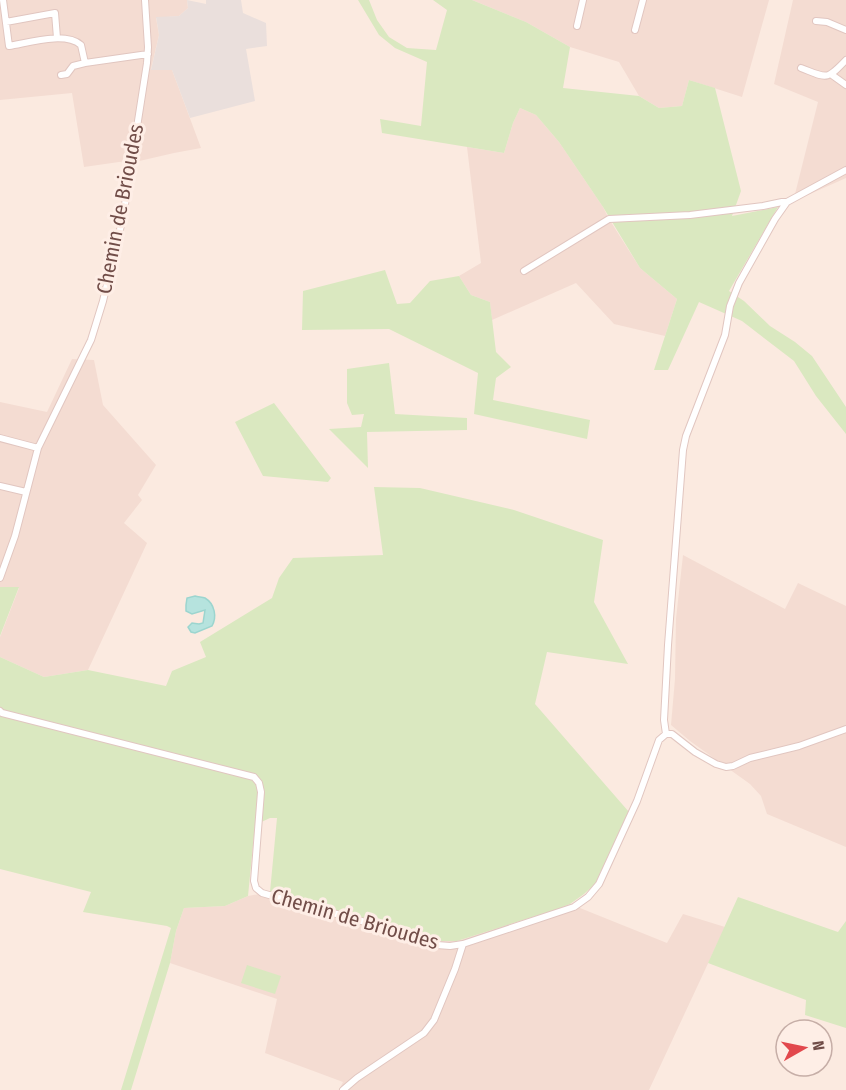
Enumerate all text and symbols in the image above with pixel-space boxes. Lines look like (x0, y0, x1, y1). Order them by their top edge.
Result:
street label: Chemin de Brioudes (91, 122, 149, 296)
street label: Chemin de Brioudes (268, 883, 442, 955)
north arrow (774, 1018, 834, 1078)
text: N (808, 1040, 828, 1052)

